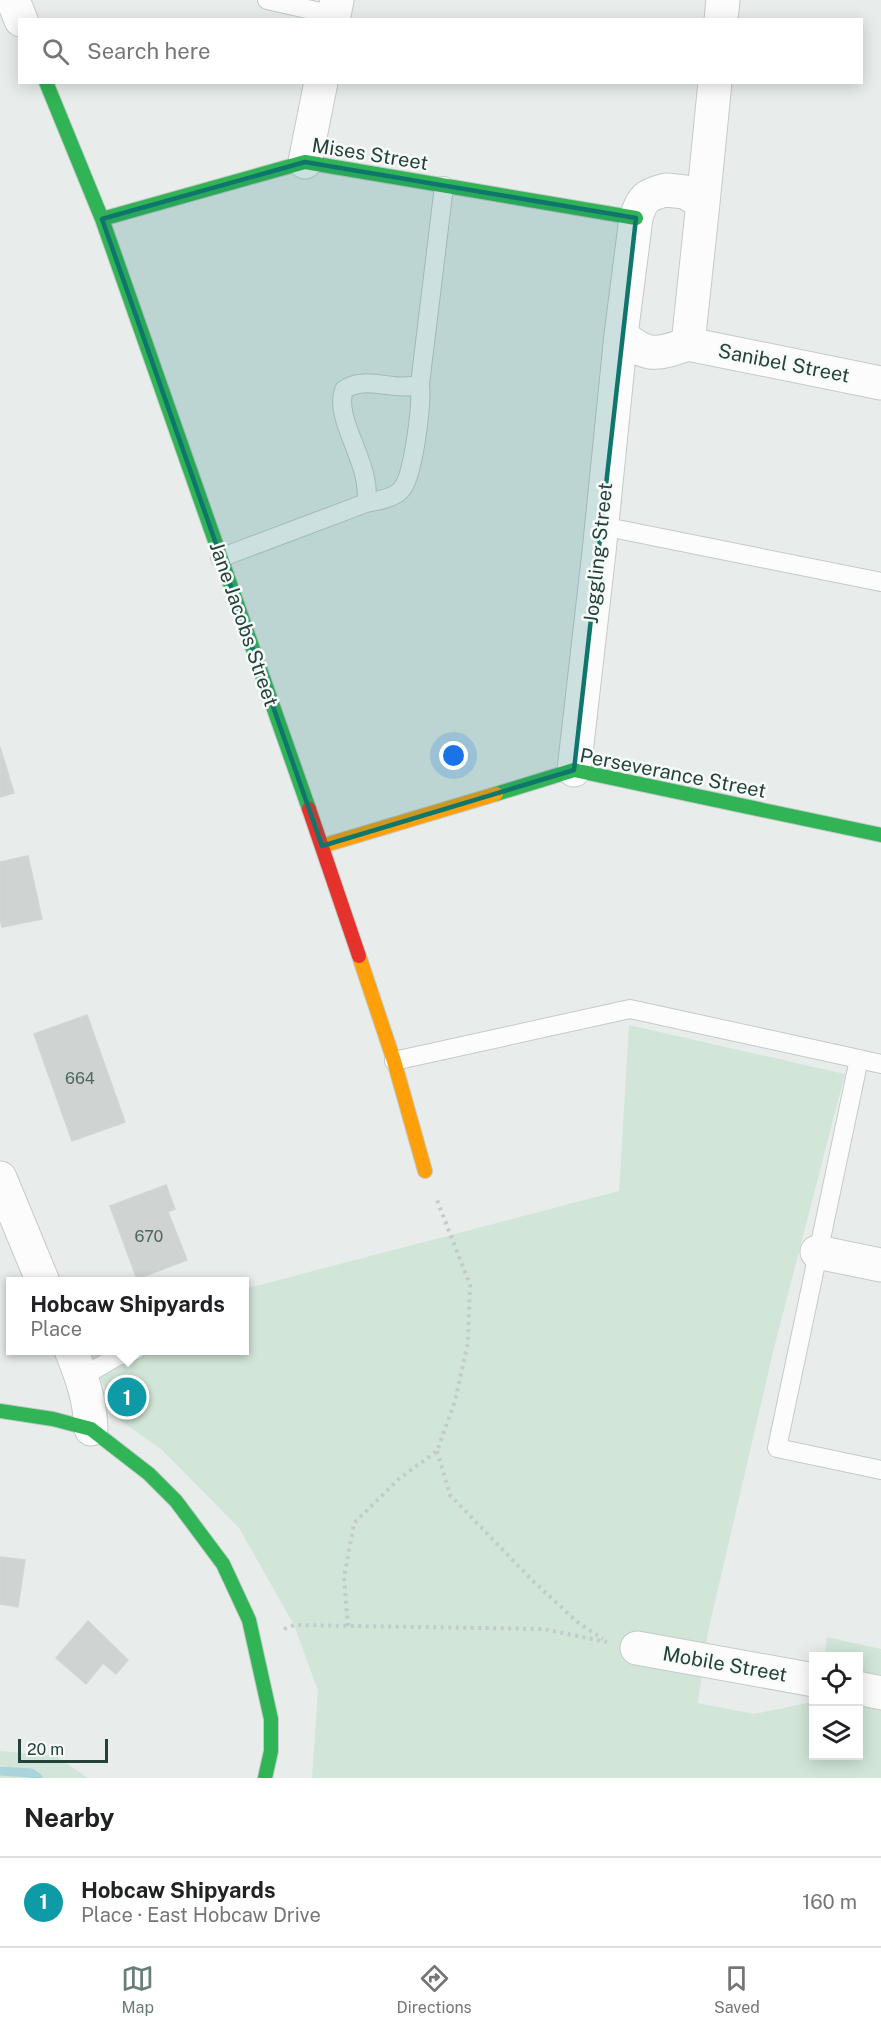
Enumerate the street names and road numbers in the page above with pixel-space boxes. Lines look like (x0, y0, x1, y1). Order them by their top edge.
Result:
street label: Mises Street (310, 133, 430, 175)
street label: Sanibel Street (716, 338, 852, 388)
street label: Joggling Street (579, 481, 617, 625)
street label: Jane Jacobs Street (205, 539, 283, 709)
street label: Perseverance Street (578, 743, 768, 803)
street label: Mobile Street (661, 1641, 789, 1687)

